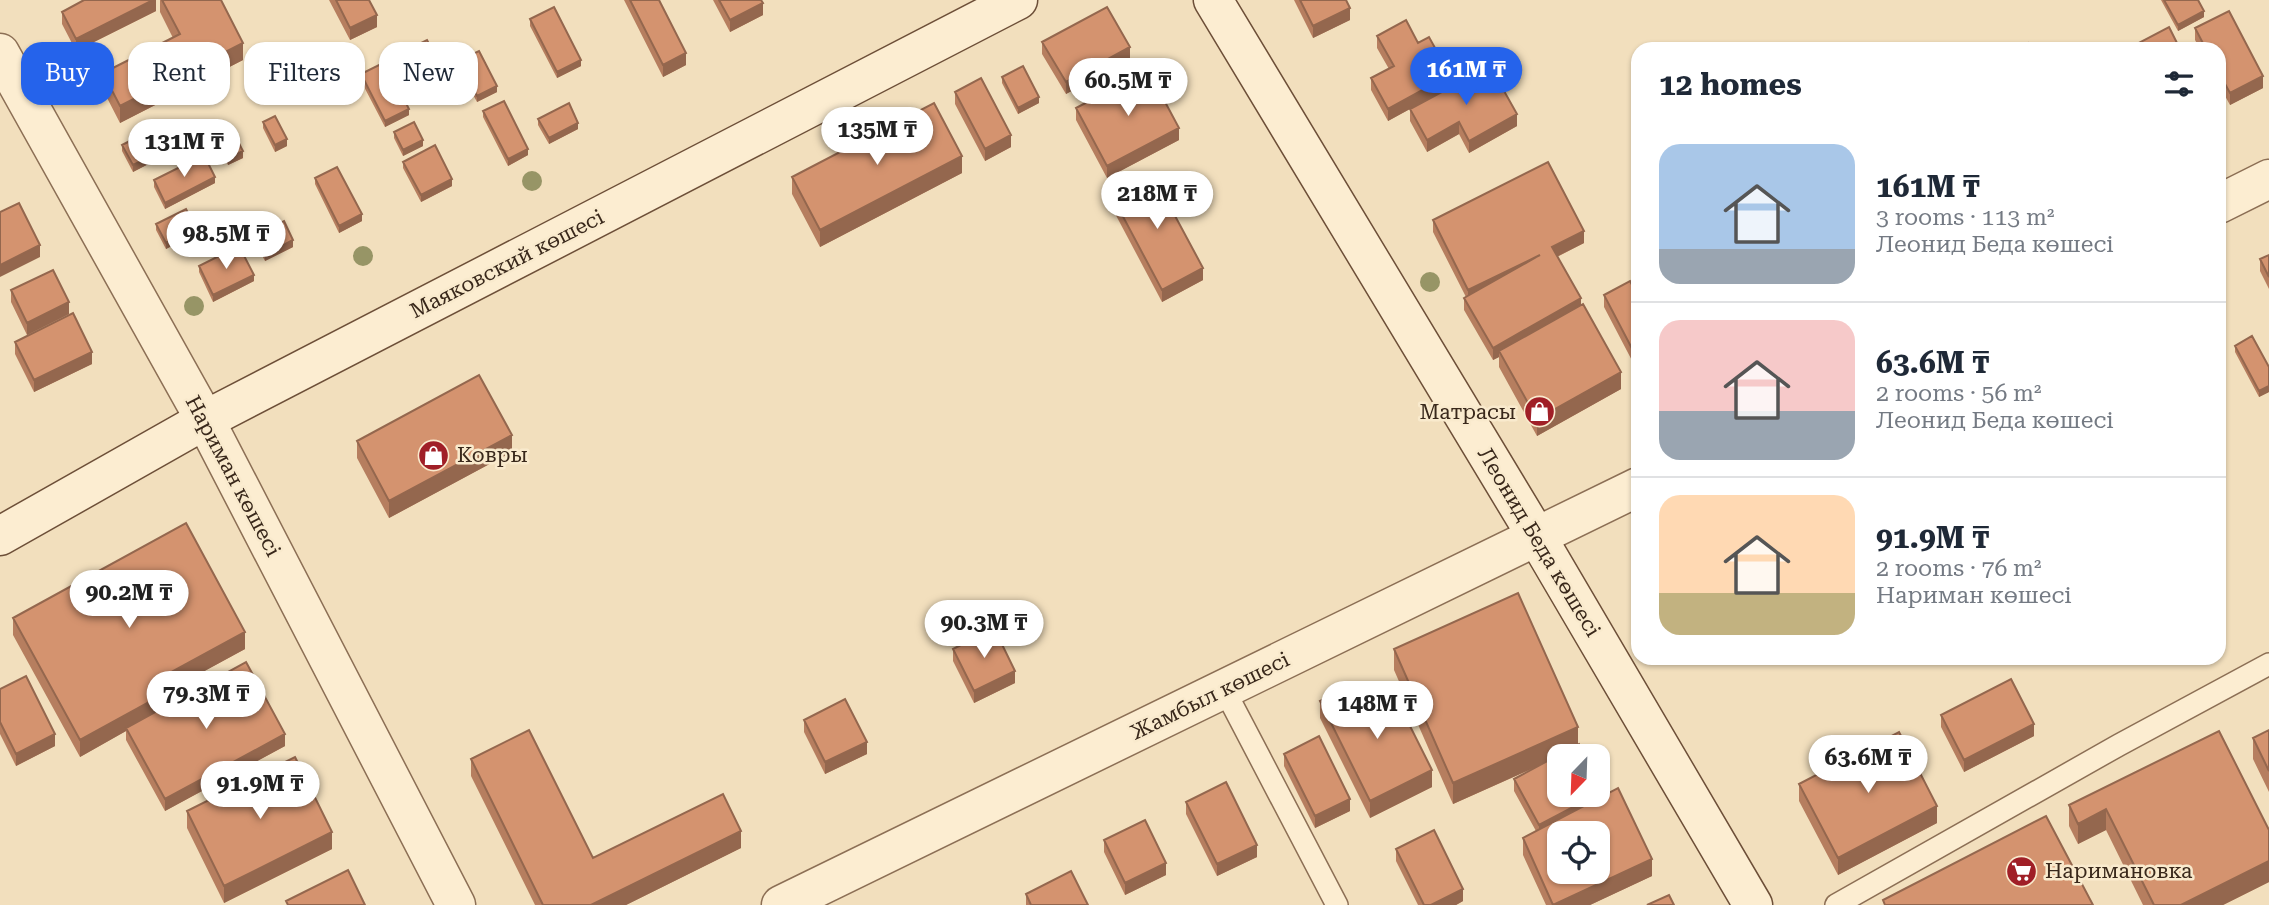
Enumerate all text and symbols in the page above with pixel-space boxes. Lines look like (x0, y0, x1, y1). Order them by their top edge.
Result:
chip: Buy (21, 42, 114, 105)
chip: Rent (128, 42, 230, 105)
chip: Filters (244, 42, 365, 105)
chip: New (379, 42, 478, 105)
pin: 161M ₸ (1409, 48, 1523, 107)
text: 161M ₸ (1426, 56, 1506, 83)
pin: 60.5M ₸ (1063, 58, 1193, 118)
icon: filters (2160, 65, 2198, 103)
text: 60.5M ₸ (1085, 67, 1171, 94)
text: 12 homes (1659, 67, 1802, 102)
pin: 135M ₸ (820, 108, 934, 167)
text: 135M ₸ (837, 116, 917, 143)
pin: 131M ₸ (127, 120, 241, 179)
text: 131M ₸ (144, 128, 224, 155)
text: 161M ₸ (1876, 169, 1980, 204)
pin: 218M ₸ (1100, 172, 1214, 231)
icon: home (1715, 172, 1799, 256)
text: 218M ₸ (1117, 180, 1197, 207)
text: 3 rooms · 113 m² (1876, 204, 2054, 231)
street label: Маяковский көшесі (406, 205, 608, 323)
pin: 98.5M ₸ (161, 212, 291, 271)
text: 98.5M ₸ (183, 220, 269, 247)
text: Леонид Беда көшесі (1876, 231, 2114, 258)
text: 63.6M ₸ (1876, 345, 1989, 380)
icon: home (1715, 348, 1799, 432)
text: 2 rooms · 56 m² (1876, 380, 2042, 407)
street label: Нариман көшесі (180, 391, 286, 561)
shop icon: Матрасы (1522, 395, 1556, 429)
place label: Матрасы (1419, 400, 1516, 424)
text: Леонид Беда көшесі (1876, 407, 2114, 434)
shop icon: Ковры (417, 438, 451, 472)
place label: Ковры (457, 443, 528, 467)
street label: Леонид Беда көшесі (1473, 443, 1605, 641)
text: 91.9M ₸ (1876, 520, 1989, 555)
icon: home (1715, 523, 1799, 607)
text: 2 rooms · 76 m² (1876, 555, 2042, 582)
pin: 90.2M ₸ (64, 570, 194, 630)
text: 90.2M ₸ (86, 579, 172, 606)
text: Нариман көшесі (1876, 582, 2072, 609)
pin: 90.3M ₸ (919, 600, 1049, 660)
text: 90.3M ₸ (941, 609, 1027, 636)
street label: Жамбыл көшесі (1127, 647, 1294, 745)
pin: 79.3M ₸ (141, 672, 271, 731)
text: 79.3M ₸ (163, 680, 249, 707)
pin: 148M ₸ (1320, 682, 1434, 741)
text: 148M ₸ (1337, 690, 1417, 717)
pin: 63.6M ₸ (1803, 736, 1933, 795)
north arrow (1547, 744, 1610, 807)
map controls (1547, 744, 1610, 884)
text: 63.6M ₸ (1825, 744, 1911, 771)
pin: 91.9M ₸ (195, 762, 325, 821)
text: 91.9M ₸ (217, 770, 303, 797)
button: locate (1547, 821, 1610, 884)
supermarket icon: Наримановка (2005, 854, 2039, 888)
place label: Наримановка (2045, 859, 2193, 883)

